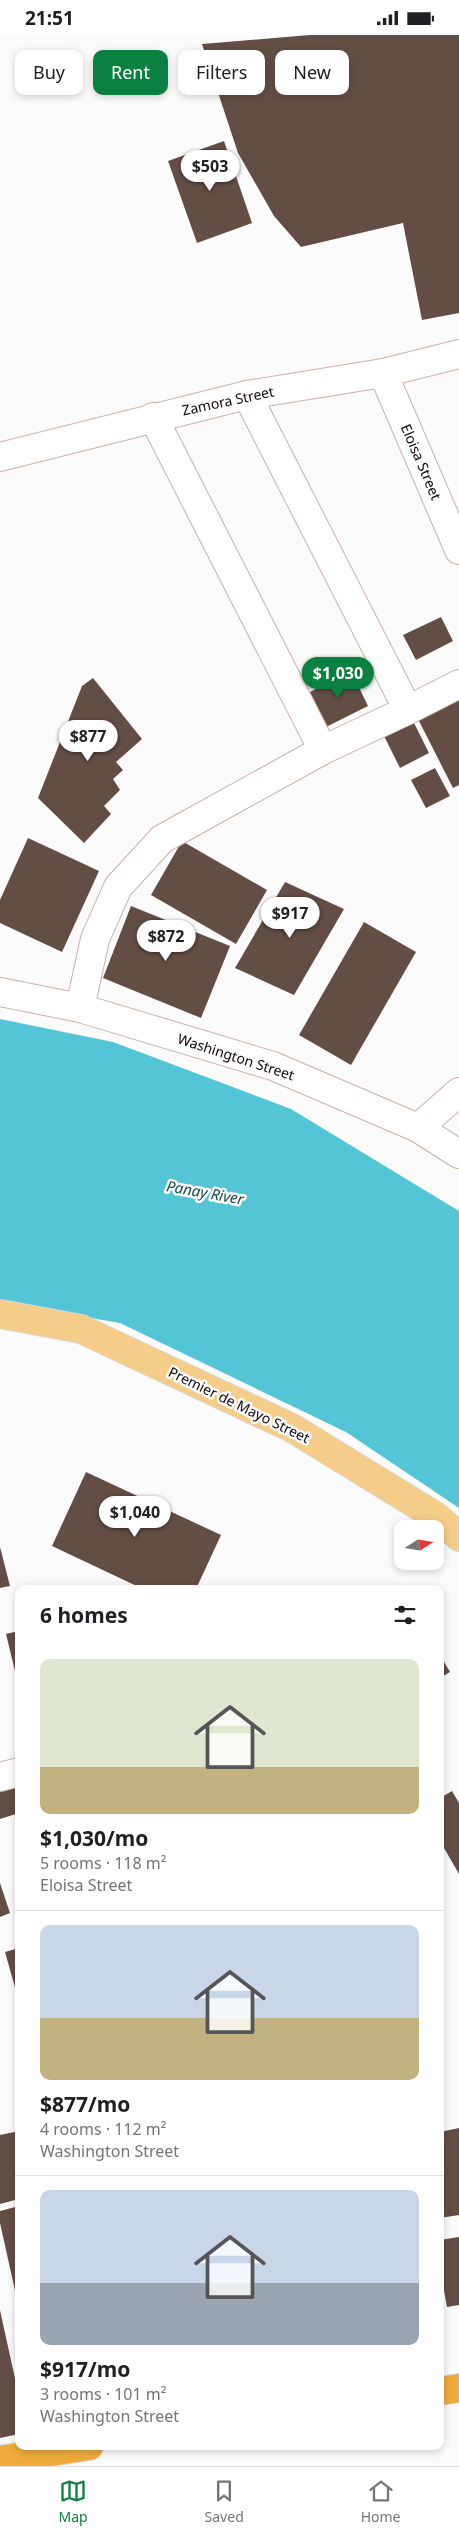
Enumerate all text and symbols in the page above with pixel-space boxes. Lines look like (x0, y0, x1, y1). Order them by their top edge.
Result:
text: 21:51 (25, 5, 74, 31)
chip: Buy (15, 50, 83, 95)
chip: Rent (93, 50, 168, 95)
chip: Filters (178, 50, 265, 95)
chip: New (275, 50, 349, 95)
pin: $503 (180, 149, 240, 192)
text: $503 (192, 155, 228, 177)
street label: Zamora Street (180, 381, 276, 420)
street label: Eloisa Street (397, 421, 446, 503)
pin: $1,030 (297, 657, 379, 699)
text: $1,030 (313, 662, 363, 684)
pin: $877 (58, 719, 118, 762)
text: $877 (70, 725, 106, 747)
pin: $917 (260, 897, 320, 939)
text: $917 (272, 902, 308, 924)
pin: $872 (136, 919, 196, 962)
text: $872 (148, 925, 184, 947)
street label: Washington Street (175, 1029, 297, 1084)
water label: Panay River (165, 1175, 246, 1209)
street label: Premier de Mayo Street (165, 1362, 313, 1447)
pin: $1,040 (94, 1495, 176, 1538)
text: $1,040 (110, 1501, 160, 1523)
north arrow (394, 1520, 444, 1570)
map controls (394, 1520, 444, 1570)
text: 6 homes (40, 1601, 128, 1629)
icon: filters (391, 1601, 419, 1629)
icon: home (185, 1692, 275, 1782)
text: $1,030/mo (40, 1824, 148, 1852)
text: 5 rooms · 118 m² (40, 1852, 166, 1874)
text: Eloisa Street (40, 1874, 132, 1896)
icon: home (185, 1957, 275, 2047)
text: $877/mo (40, 2090, 130, 2118)
text: 4 rooms · 112 m² (40, 2118, 166, 2140)
text: Washington Street (40, 2140, 179, 2162)
icon: home (185, 2222, 275, 2312)
text: $917/mo (40, 2355, 130, 2383)
text: 3 rooms · 101 m² (40, 2383, 166, 2405)
text: Washington Street (40, 2405, 179, 2427)
tab: Map (58, 2477, 88, 2526)
tab: Saved (205, 2477, 244, 2526)
tab: Home (361, 2477, 401, 2526)

